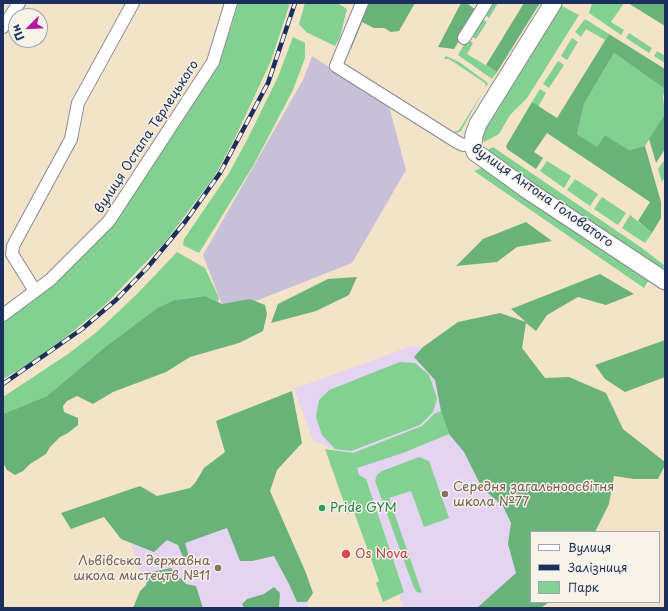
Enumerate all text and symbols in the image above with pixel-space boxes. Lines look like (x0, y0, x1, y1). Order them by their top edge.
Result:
north arrow (8, 8, 48, 48)
text: Пн (6, 22, 29, 43)
street label: вулиця Остапа Терлецького (92, 58, 202, 216)
street label: вулиця Антона Головатого (468, 141, 616, 251)
place label: Середня загальноосвітня школа №77 (453, 479, 614, 510)
marker: Середня загальноосвітня школа №77 (440, 489, 450, 499)
place label: Pride GYM (330, 500, 397, 516)
marker: Pride GYM (317, 503, 327, 513)
legend (530, 531, 660, 603)
text: Вулиця (568, 538, 611, 556)
place label: Os Nova (355, 546, 408, 562)
marker: Os Nova (340, 548, 352, 560)
place label: Львівська державна школа мистецтв №11 (73, 553, 210, 584)
text: Залізниця (568, 558, 627, 576)
marker: Львівська державна школа мистецтв №11 (213, 563, 223, 573)
text: Парк (568, 578, 599, 596)

